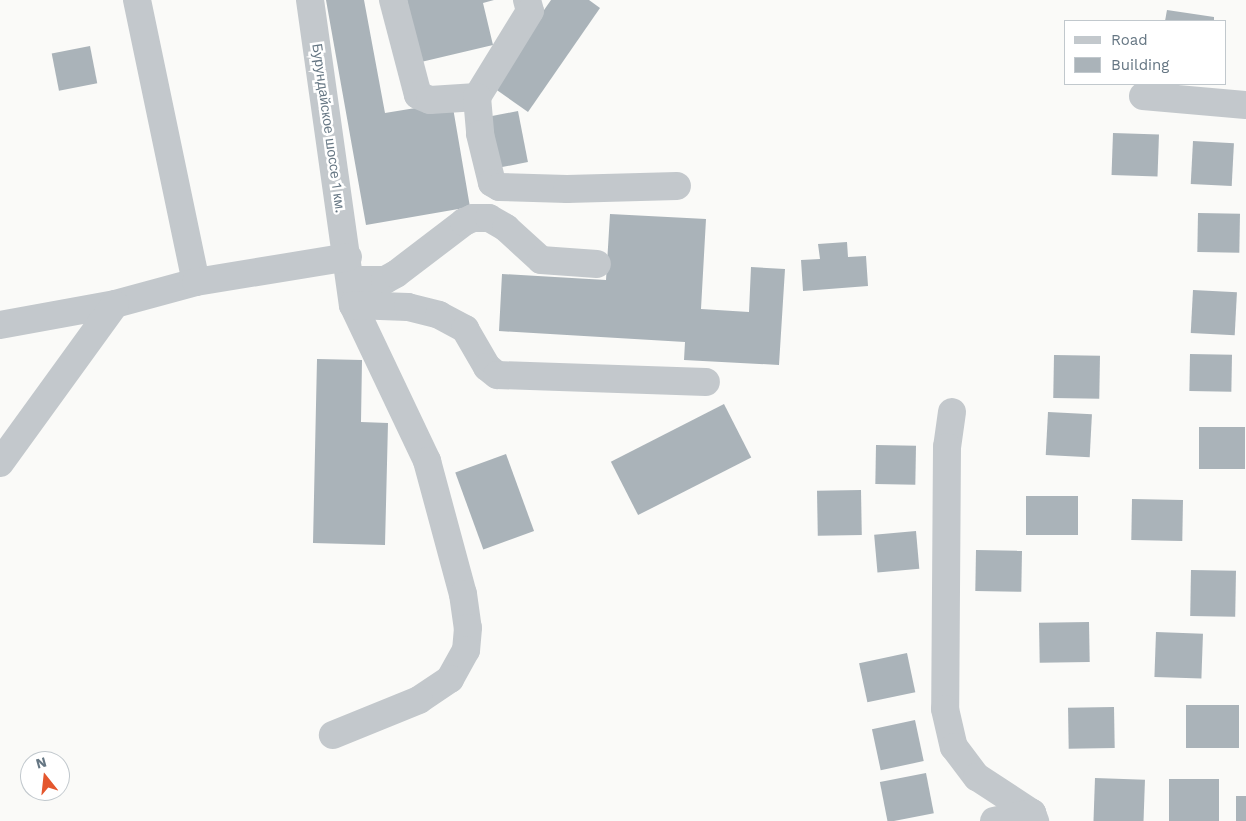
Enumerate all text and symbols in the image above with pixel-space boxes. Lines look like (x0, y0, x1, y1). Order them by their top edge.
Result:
legend (1064, 20, 1226, 85)
text: Road (1111, 31, 1148, 49)
street label: Бурундайское шоссе 1 км. (309, 42, 349, 214)
text: Building (1111, 56, 1169, 74)
north arrow (20, 751, 70, 801)
text: N (34, 753, 48, 772)

